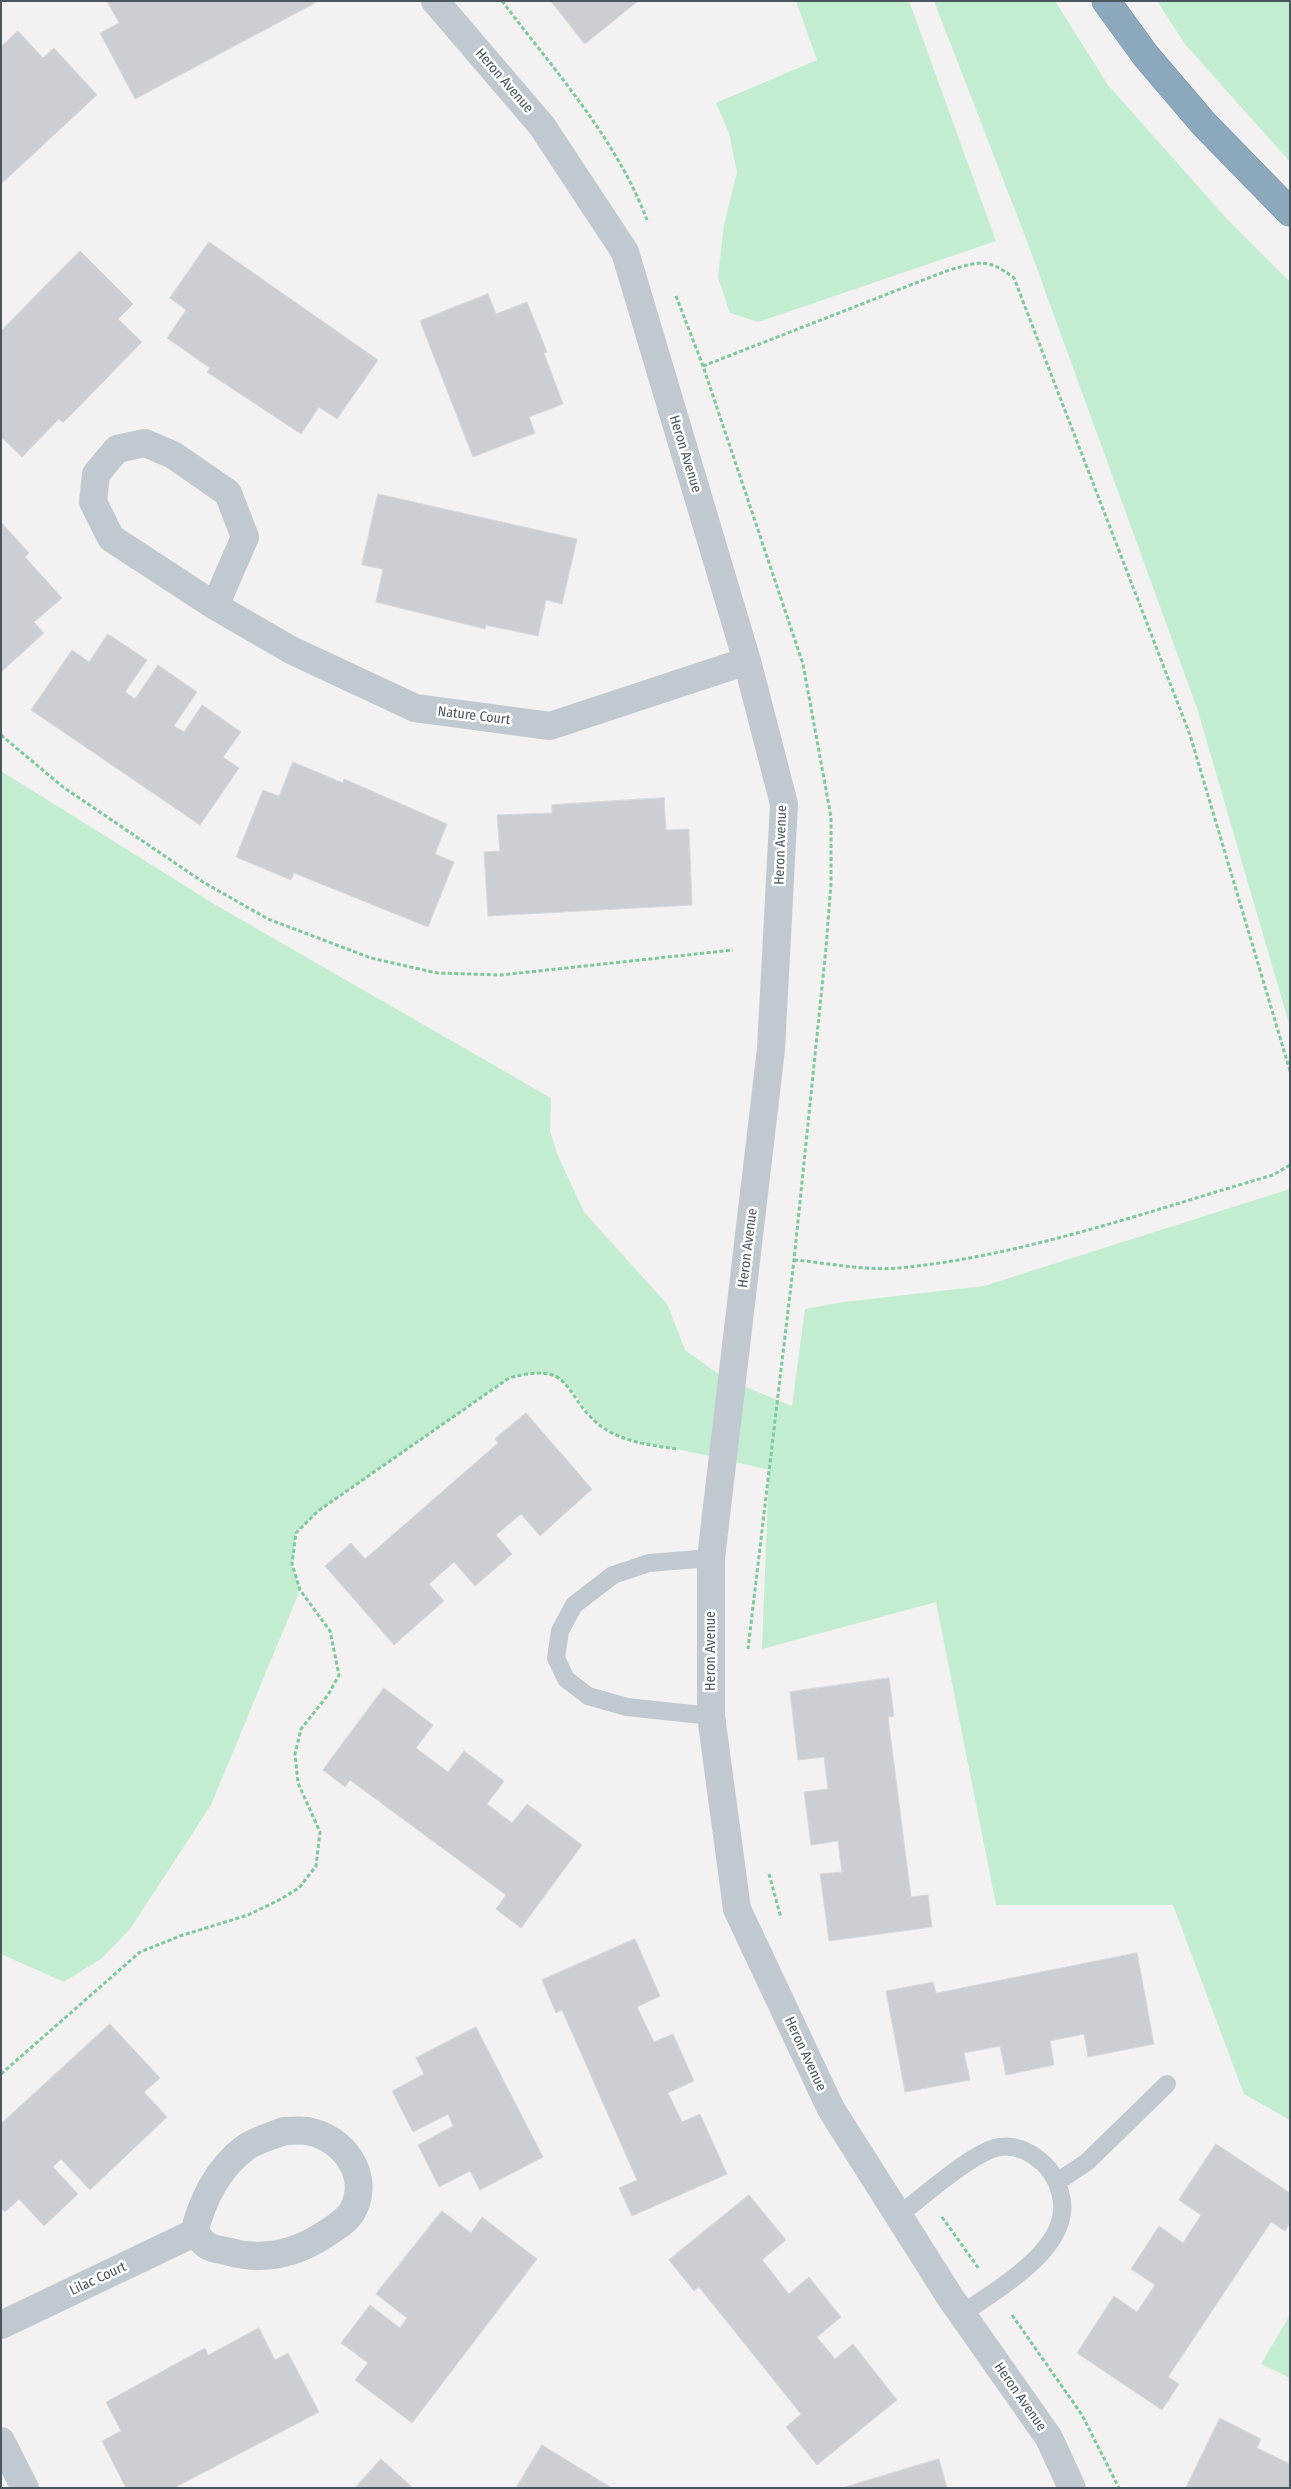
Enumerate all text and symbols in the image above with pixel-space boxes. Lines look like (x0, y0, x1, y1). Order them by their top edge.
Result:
street label: Heron Avenue (471, 45, 537, 117)
street label: Heron Avenue (665, 413, 705, 495)
street label: Nature Court (437, 703, 511, 729)
street label: Heron Avenue (771, 805, 791, 885)
street label: Heron Avenue (735, 1207, 761, 1289)
street label: Heron Avenue (703, 1611, 719, 1691)
street label: Heron Avenue (780, 2014, 830, 2094)
street label: Lilac Court (67, 2259, 129, 2299)
street label: Heron Avenue (990, 2359, 1050, 2435)

